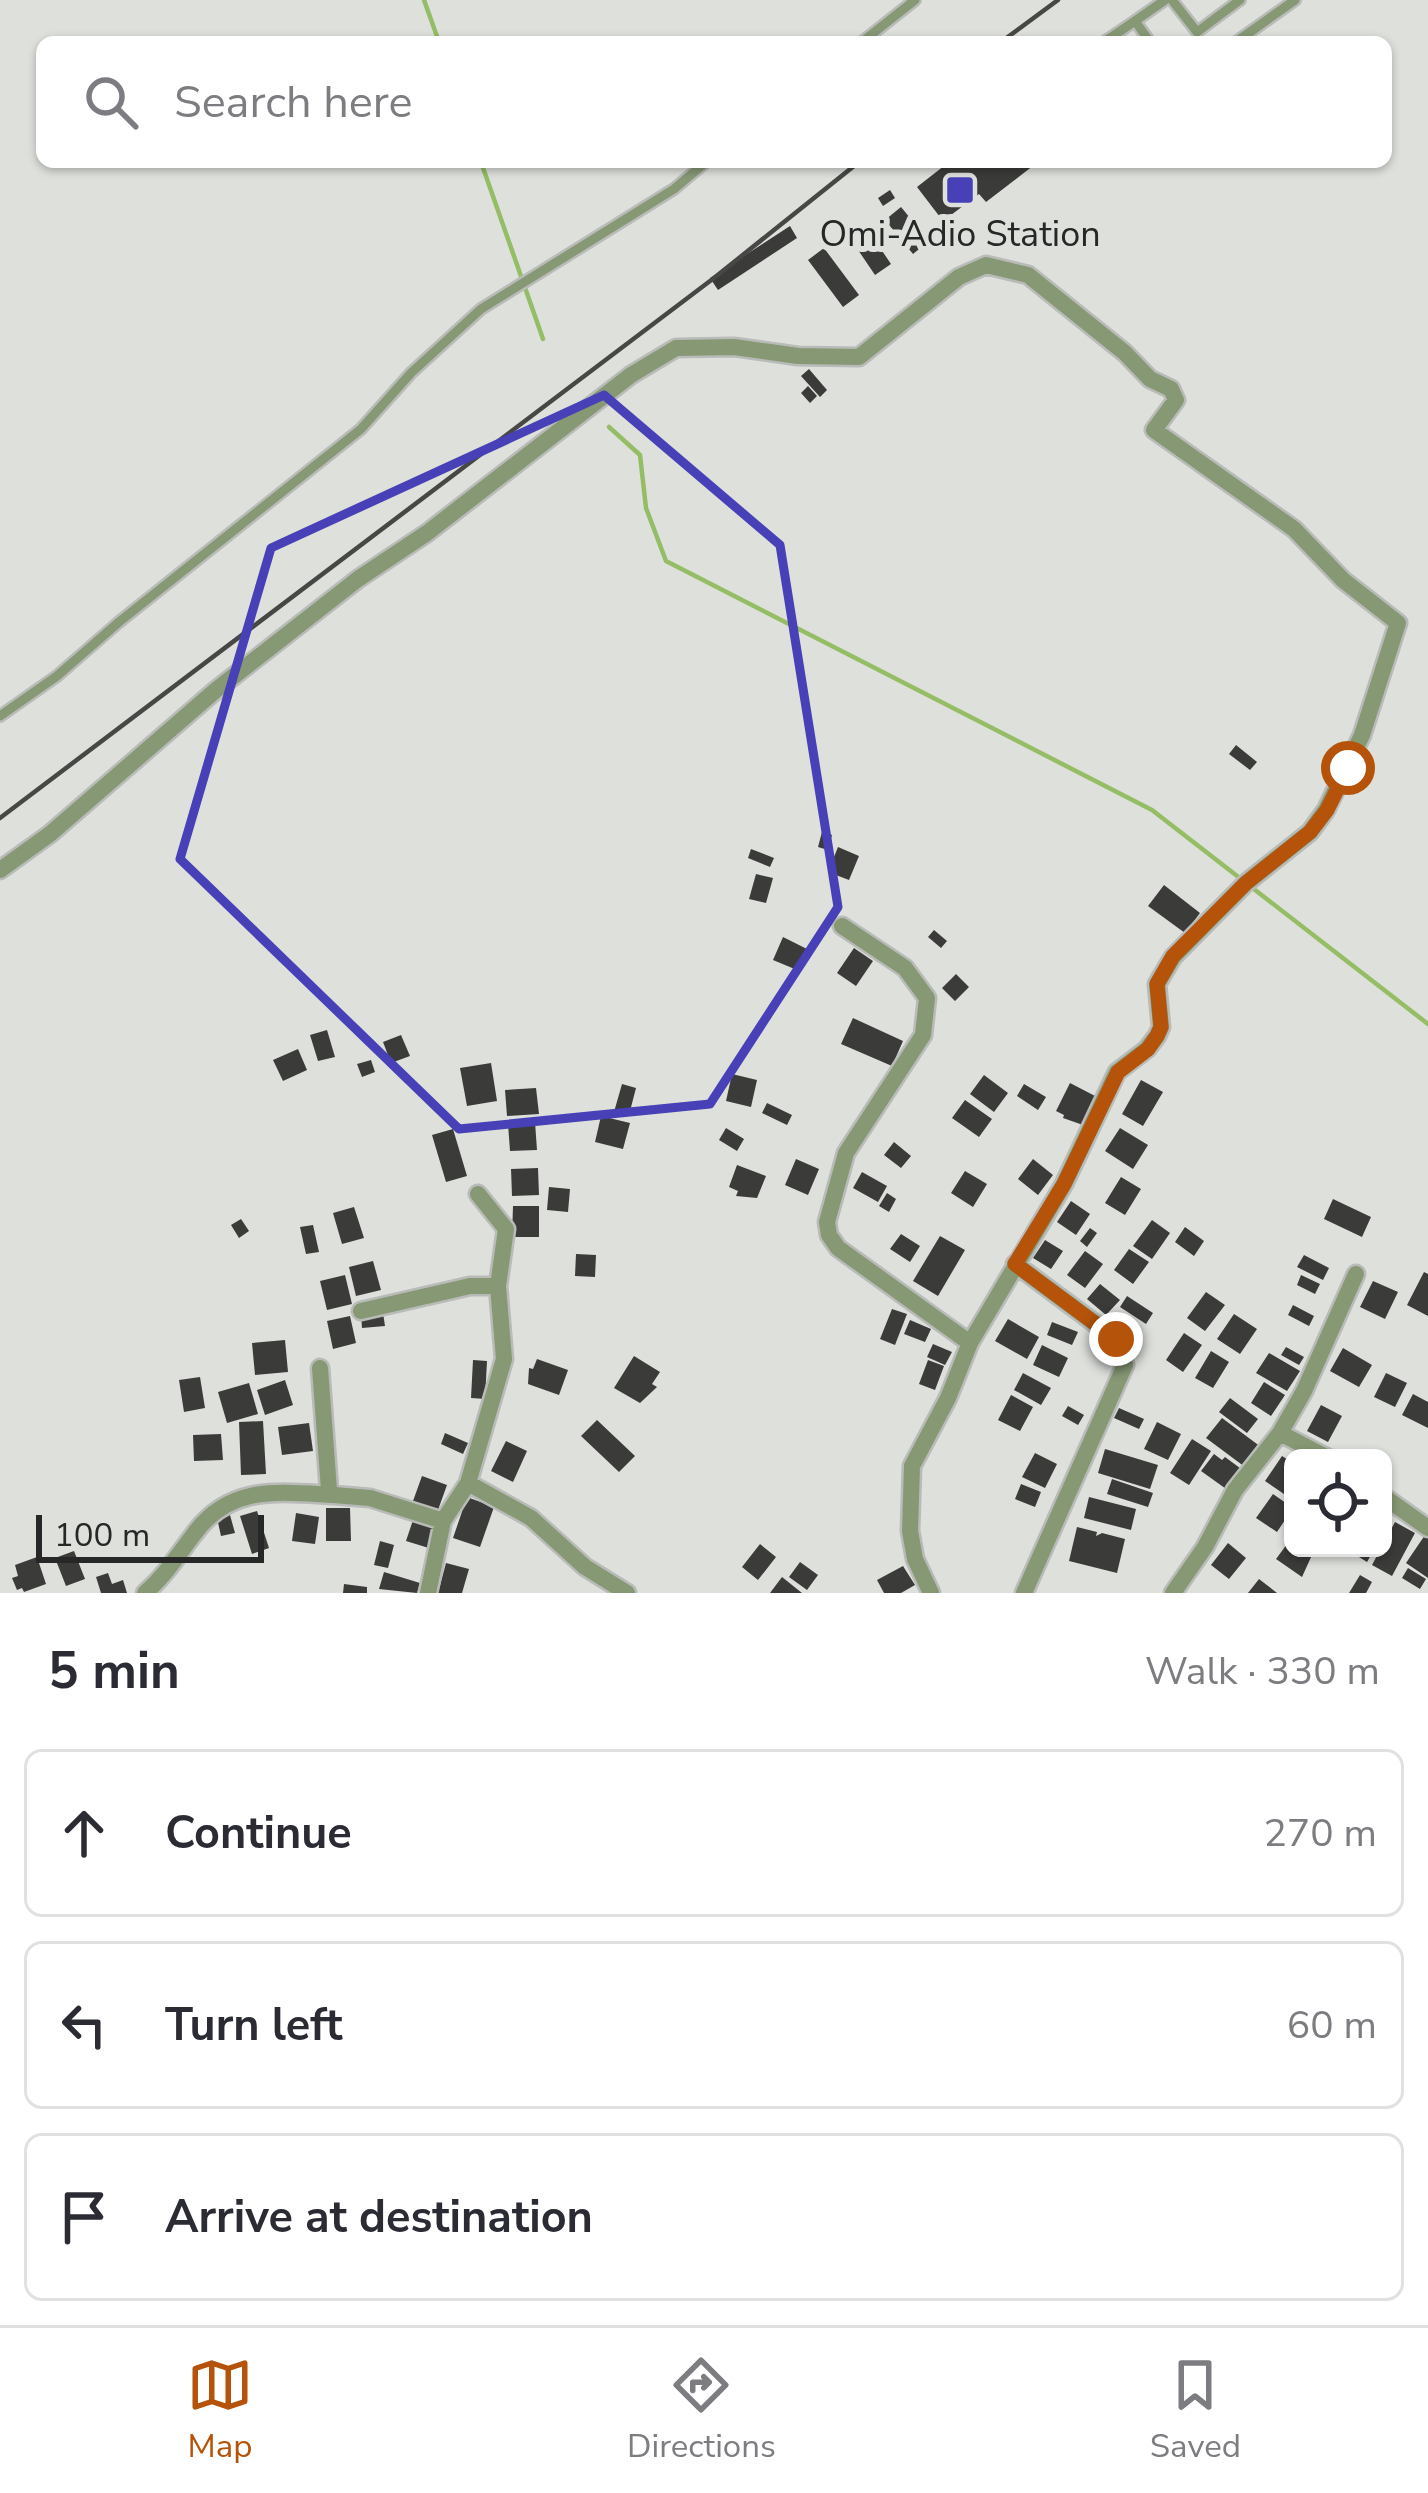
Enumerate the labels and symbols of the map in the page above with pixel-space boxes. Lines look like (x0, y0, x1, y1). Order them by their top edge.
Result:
marker: Omi-Adio Station (944, 174, 976, 206)
place label: Omi-Adio Station (819, 210, 1101, 259)
route start (1321, 741, 1375, 795)
route end (1089, 1312, 1143, 1366)
scale bar (36, 1509, 264, 1562)

